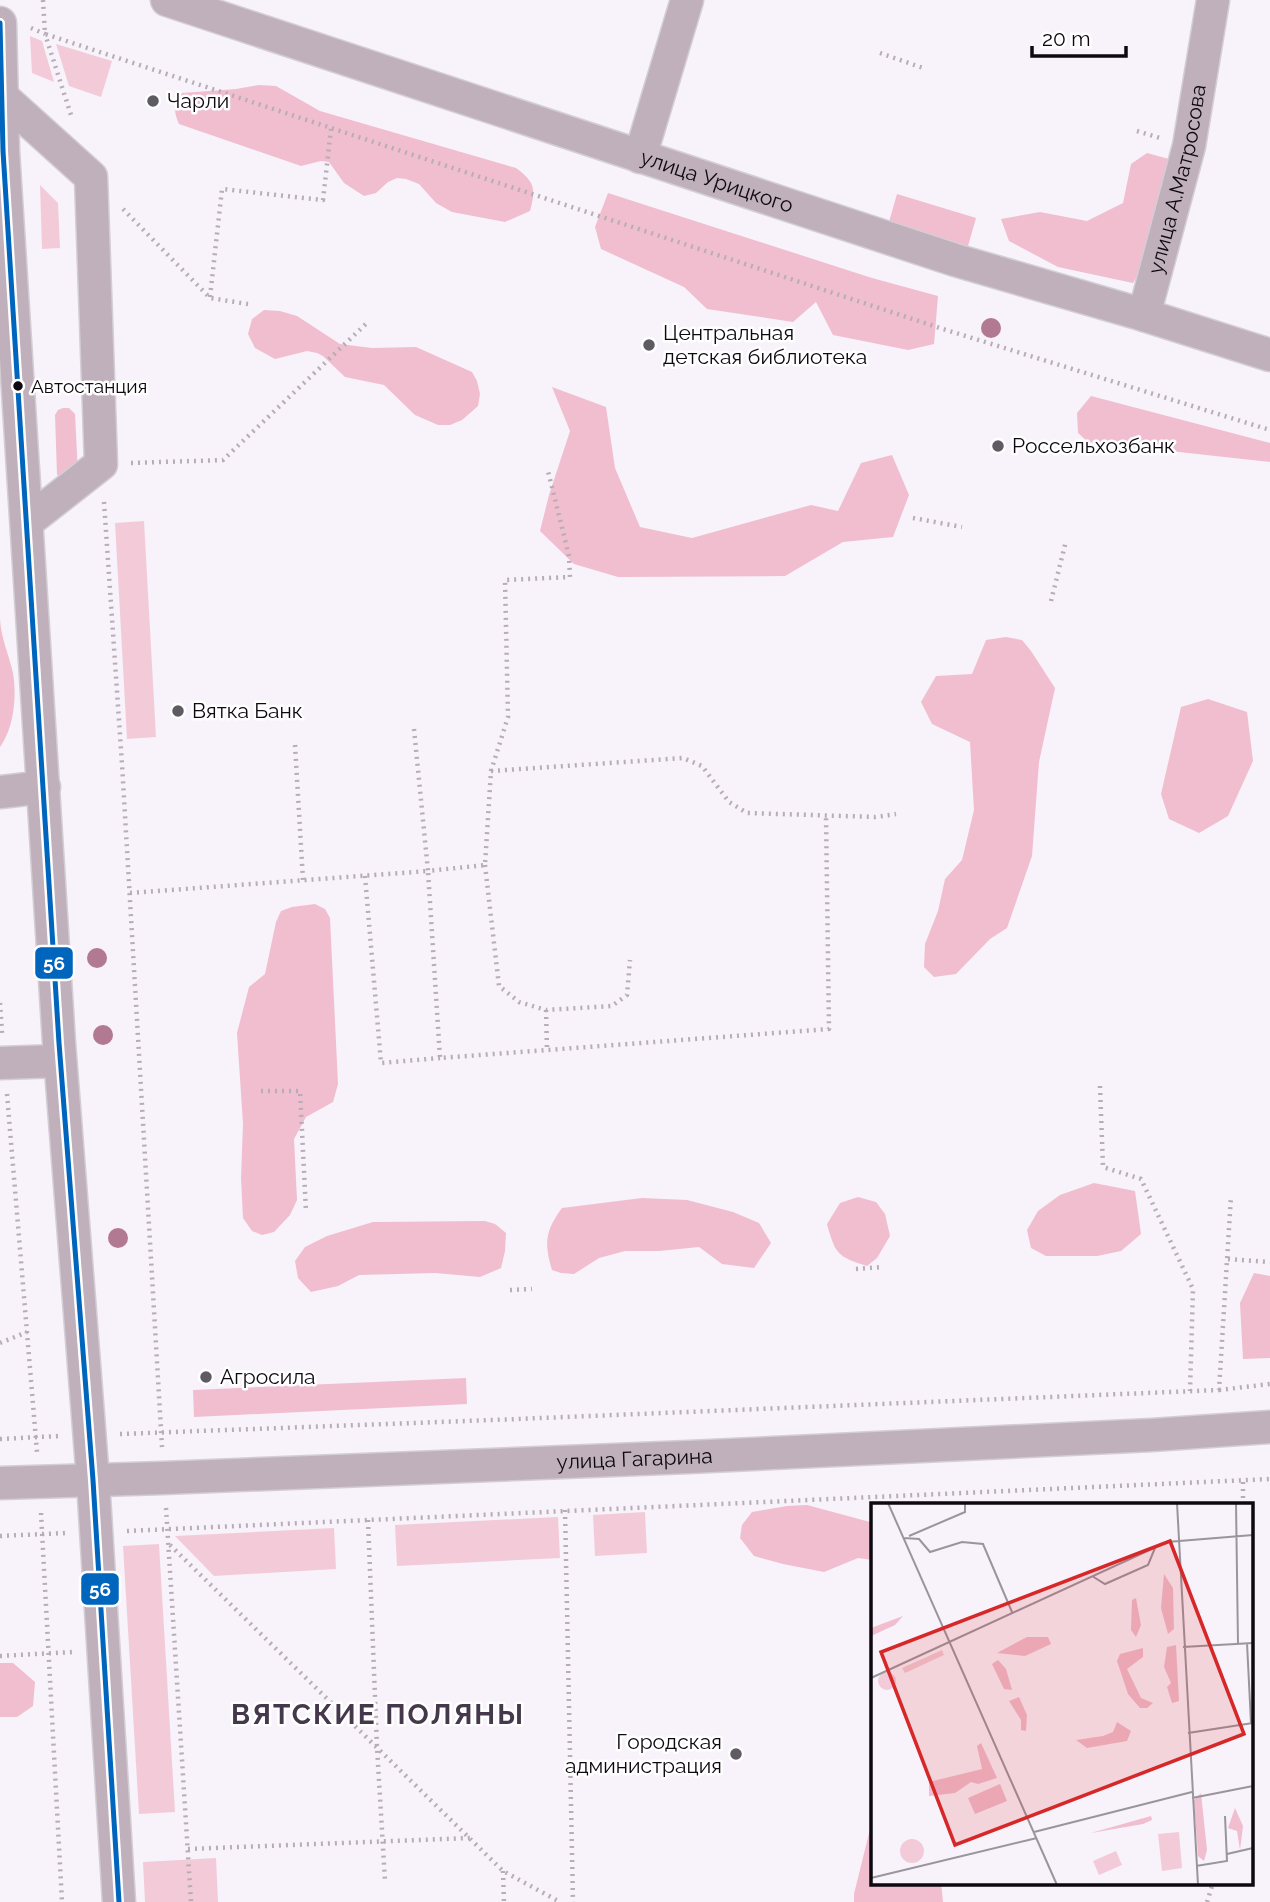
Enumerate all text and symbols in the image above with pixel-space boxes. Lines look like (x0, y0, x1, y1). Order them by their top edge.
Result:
scale bar (1032, 14, 1126, 58)
text: 20 m (1042, 26, 1090, 51)
street label: улица А.Матросова (1142, 83, 1211, 277)
place label: Чарли (167, 88, 229, 113)
marker: Чарли (145, 93, 161, 109)
street label: улица Урицкого (637, 144, 797, 218)
place label: Центральная детская библиотека (663, 320, 867, 369)
marker: Центральная детская библиотека (641, 337, 657, 353)
place label: Автостанция (31, 375, 147, 397)
marker: Автостанция (11, 379, 25, 393)
place label: Россельхозбанк (1012, 433, 1175, 458)
marker: Россельхозбанк (990, 438, 1006, 454)
place label: Вятка Банк (192, 698, 303, 723)
marker: Вятка Банк (170, 703, 186, 719)
line badge: 56 (34, 946, 74, 980)
text: 56 (43, 952, 65, 974)
place label: Агросила (220, 1364, 316, 1389)
marker: Агросила (198, 1369, 214, 1385)
street label: улица Гагарина (556, 1443, 713, 1474)
inset map (871, 1503, 1252, 1884)
line badge: 56 (80, 1572, 120, 1606)
text: 56 (89, 1578, 111, 1600)
district label: ВЯТСКИЕ ПОЛЯНЫ (231, 1698, 525, 1731)
place label: Городская администрация (565, 1729, 722, 1778)
marker: Городская администрация (728, 1746, 744, 1762)

